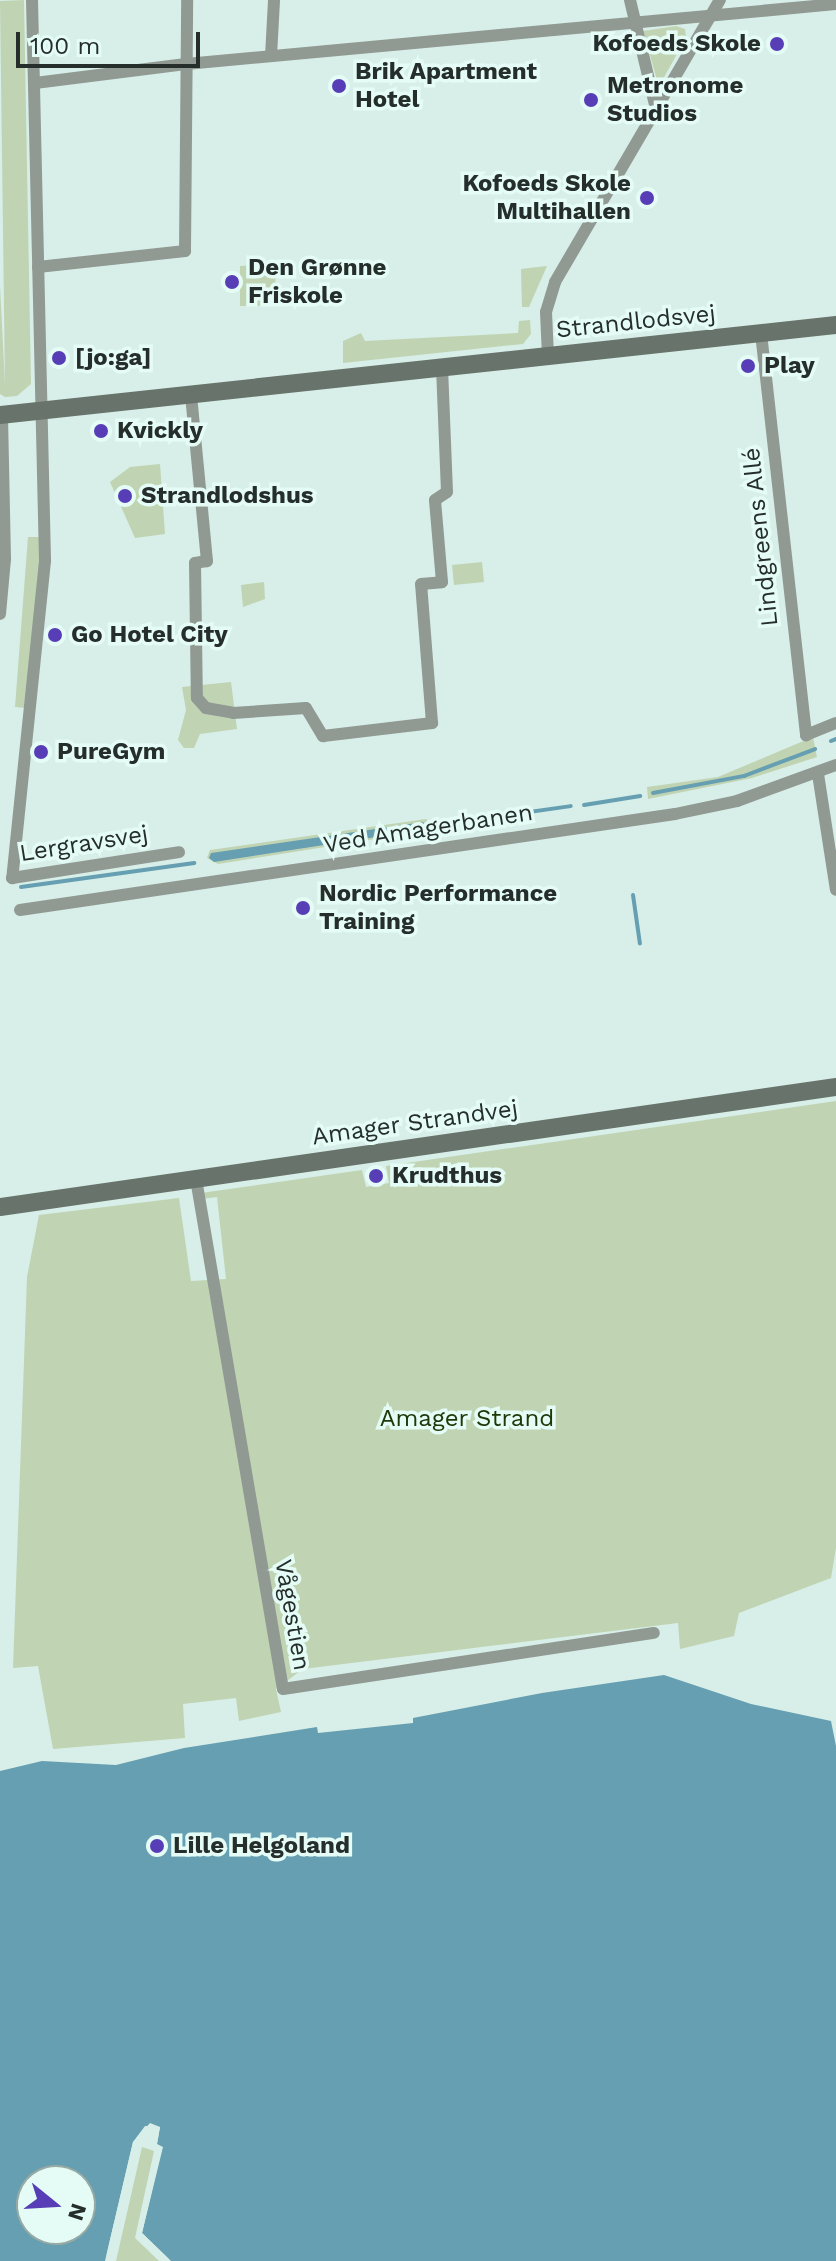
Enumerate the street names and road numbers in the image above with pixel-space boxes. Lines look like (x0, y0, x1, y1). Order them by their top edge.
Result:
street label: Strandlodsvej (555, 299, 717, 345)
street label: Lindgreens Allé (737, 446, 785, 628)
street label: Ved Amagerbanen (321, 798, 535, 860)
street label: Lergravsvej (18, 820, 150, 868)
street label: Amager Strandvej (310, 1094, 520, 1152)
street label: Vågestien (268, 1557, 316, 1673)

